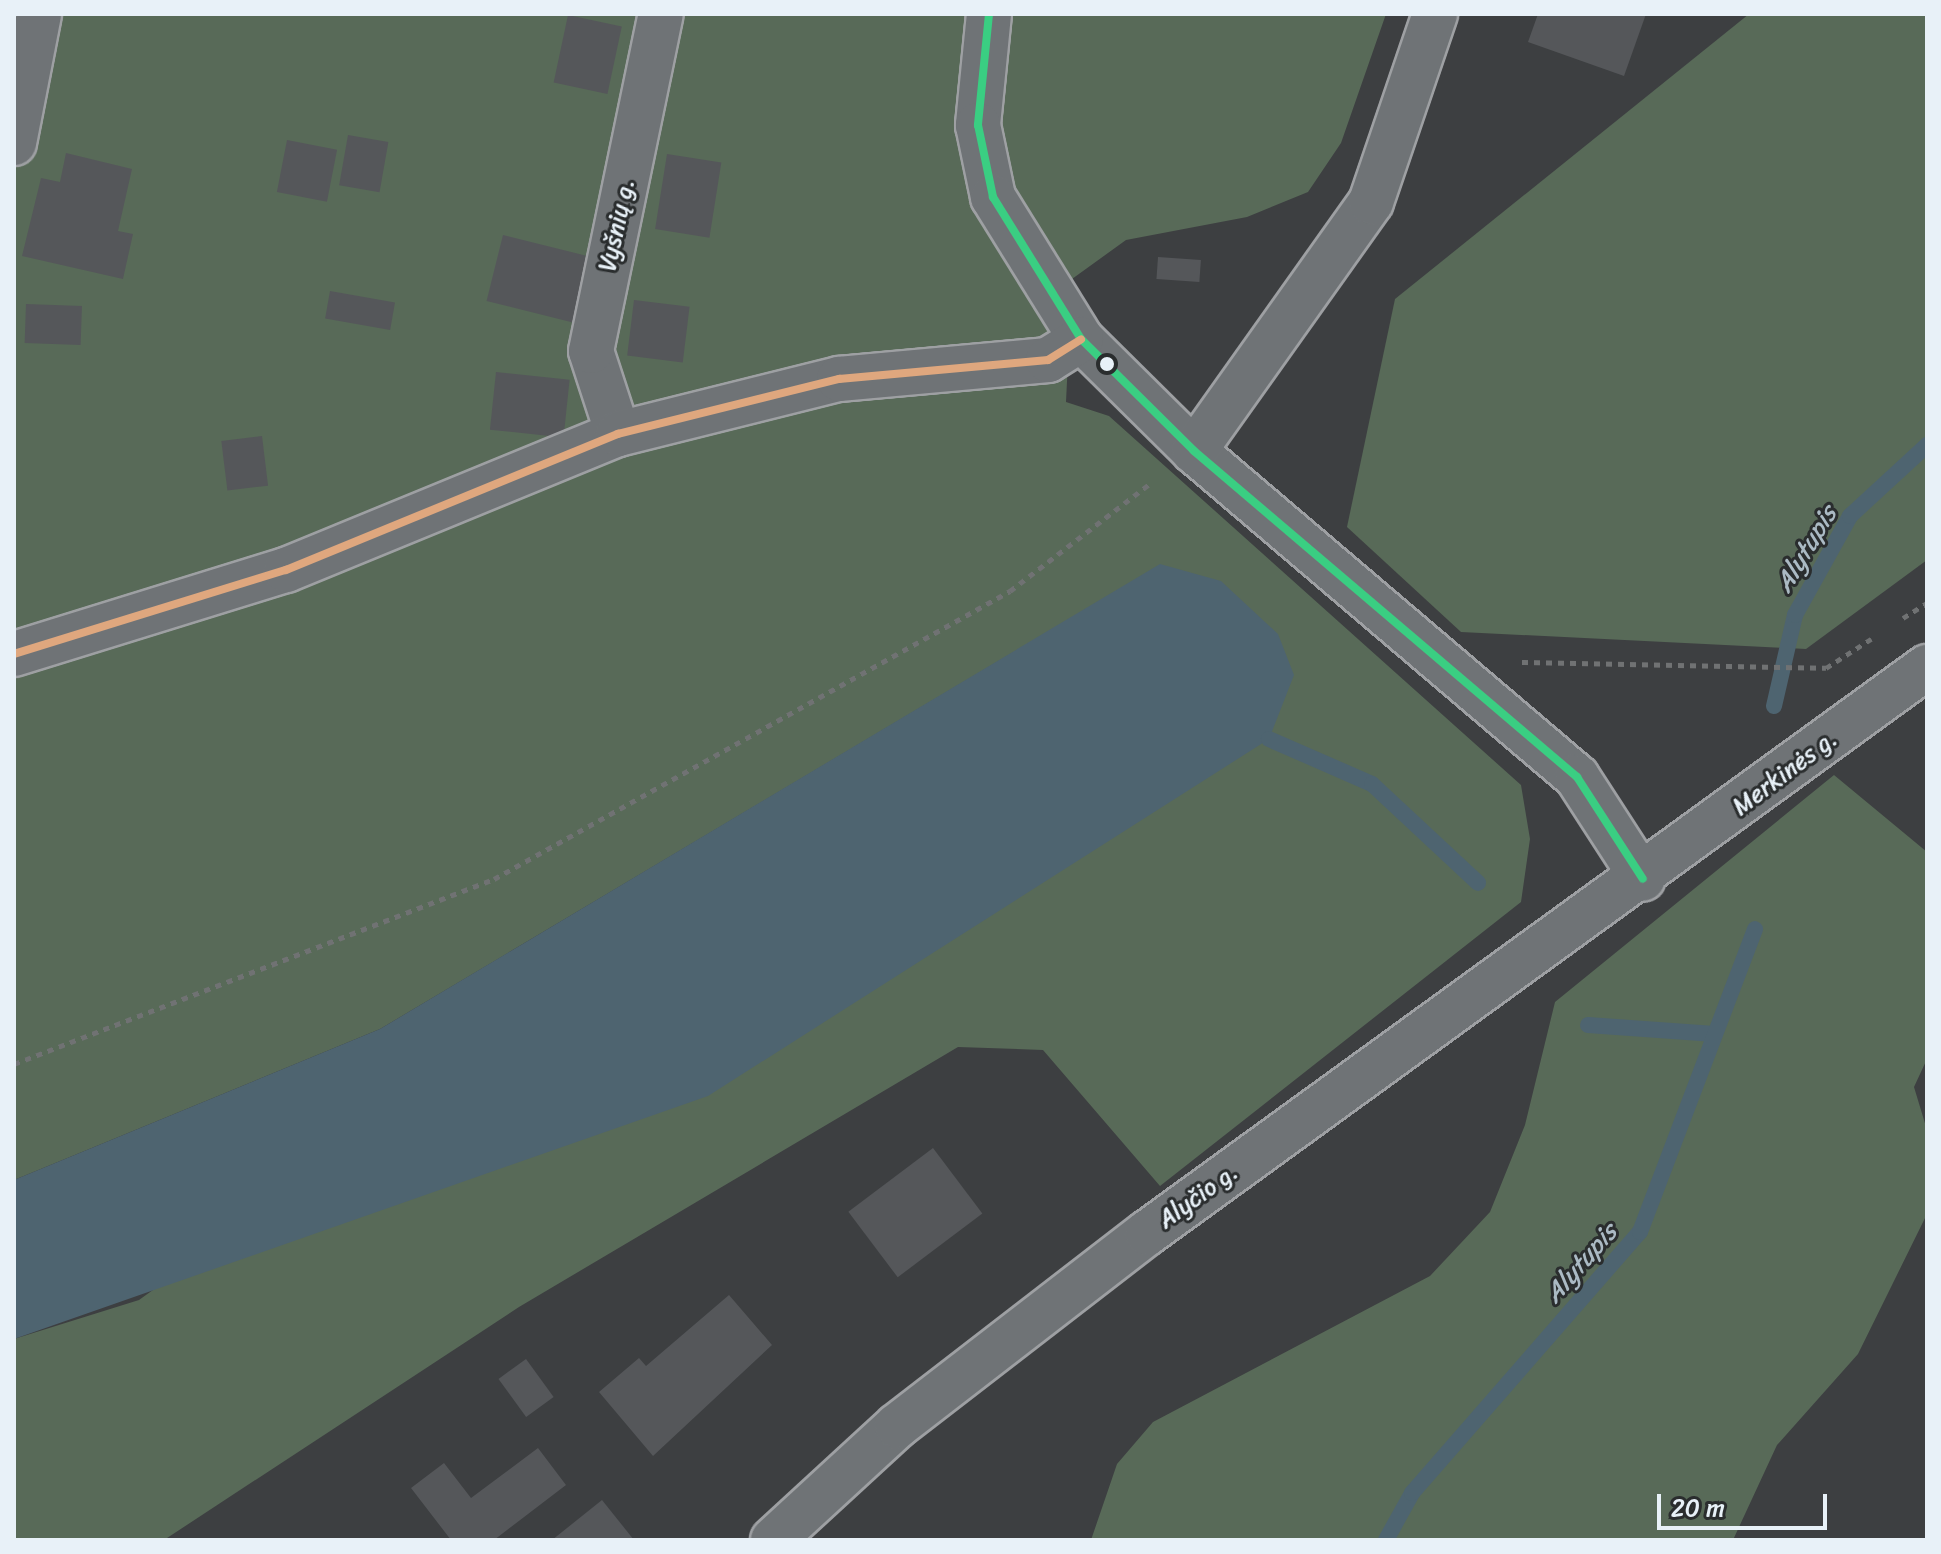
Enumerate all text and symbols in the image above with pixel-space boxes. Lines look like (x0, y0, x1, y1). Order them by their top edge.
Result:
street label: Vyšnių g. (593, 176, 641, 274)
unlabelled marker (1099, 356, 1115, 372)
water label: Alytupis (1768, 500, 1844, 598)
street label: Merkinės g. (1727, 724, 1843, 822)
street label: Alyčio g. (1153, 1157, 1243, 1235)
water label: Alytupis (1538, 1217, 1624, 1309)
scale bar (1661, 1478, 1831, 1528)
text: 20 m (1671, 1487, 1725, 1529)

